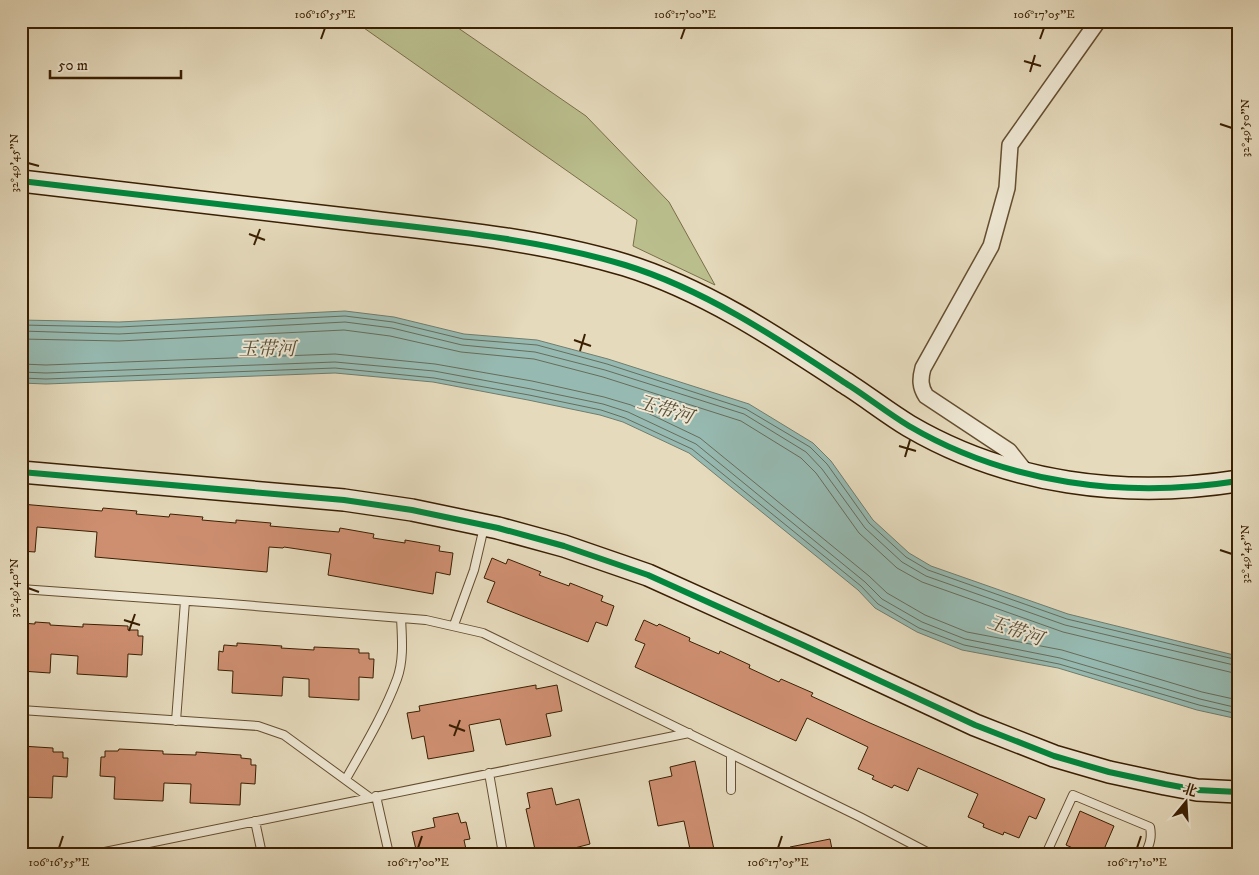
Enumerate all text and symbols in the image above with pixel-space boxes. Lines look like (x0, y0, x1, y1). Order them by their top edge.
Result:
text: 106°16'55"E (295, 7, 356, 22)
text: 106°17'00"E (654, 7, 717, 22)
text: 106°17'05"E (1013, 7, 1075, 22)
scale bar (50, 48, 181, 80)
text: 50 m (58, 56, 88, 75)
text: 32°49'50"N (1238, 99, 1253, 157)
text: 32°49'45"N (7, 133, 22, 192)
water label: 玉带河 (238, 338, 298, 361)
water label: 玉带河 (634, 391, 698, 430)
text: 32°49'45"N (1238, 524, 1253, 583)
text: 32°49'40"N (7, 558, 22, 618)
water label: 玉带河 (984, 611, 1049, 652)
north arrow (1162, 778, 1212, 828)
text: 北 (1180, 780, 1199, 801)
text: 106°16'55"E (29, 855, 90, 870)
text: 106°17'00"E (387, 855, 450, 870)
text: 106°17'05"E (747, 855, 809, 870)
text: 106°17'10"E (1107, 855, 1167, 870)

